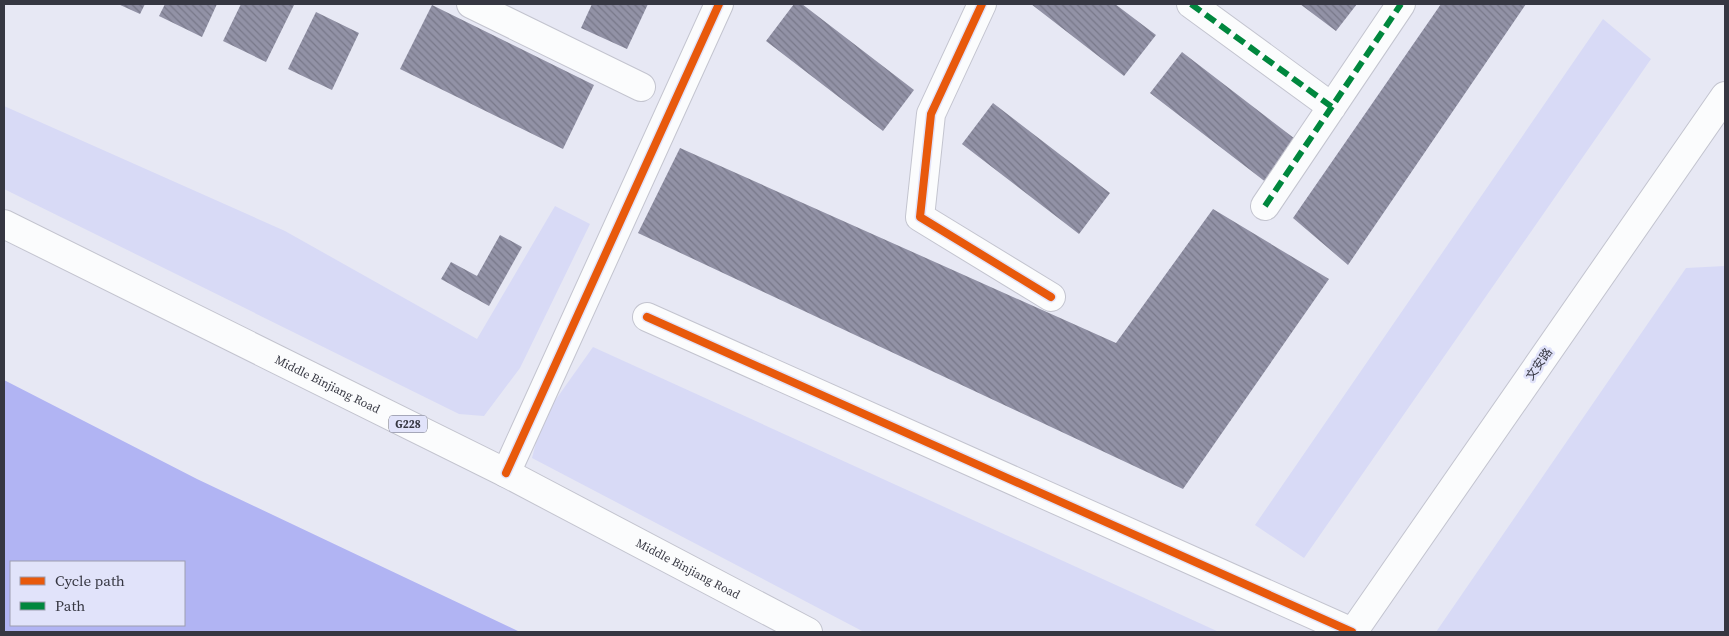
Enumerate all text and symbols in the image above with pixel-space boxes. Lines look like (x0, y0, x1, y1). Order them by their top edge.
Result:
street label: 文安路 (1522, 345, 1556, 383)
street label: Middle Binjiang Road (272, 352, 383, 417)
road number: G228 (389, 416, 427, 432)
street label: Middle Binjiang Road (633, 535, 743, 603)
legend (10, 561, 185, 626)
text: Cycle path (55, 570, 125, 591)
text: Path (55, 595, 85, 616)

